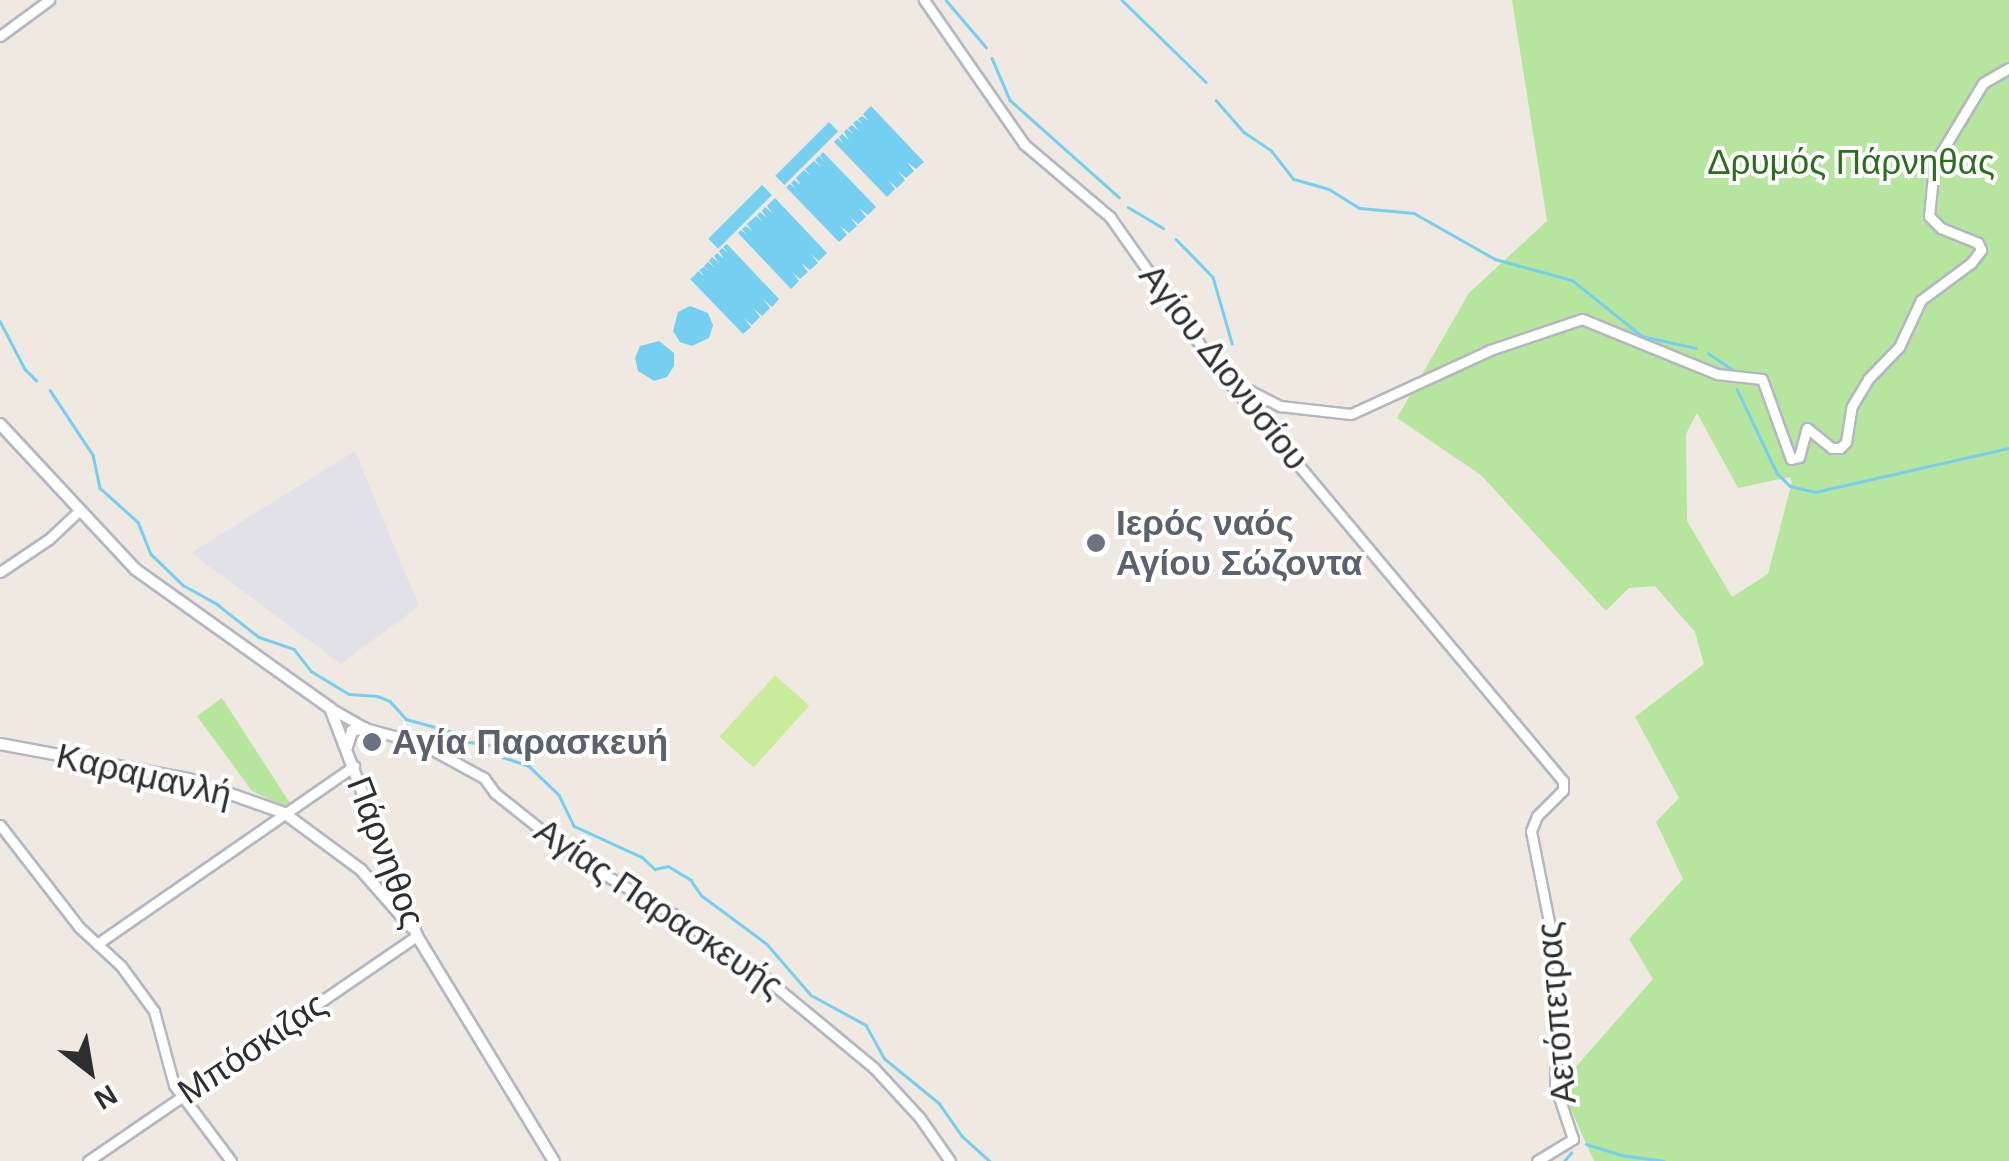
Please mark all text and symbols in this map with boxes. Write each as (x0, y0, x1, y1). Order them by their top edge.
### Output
park label: Δρυμός Πάρνηθας (1707, 141, 1995, 183)
street label: Αγίου Διονυσίου (1130, 255, 1318, 479)
place label: Ιερός ναός Αγίου Σώζοντα (1116, 502, 1362, 584)
marker: Ιερός ναός Αγίου Σώζοντα (1085, 532, 1107, 554)
place label: Αγία Παρασκευή (392, 721, 668, 763)
marker: Αγία Παρασκευή (361, 731, 383, 753)
street label: Καραμανλή (52, 734, 236, 816)
street label: Πάρνηθος (338, 771, 434, 933)
street label: Αγίας Παρασκευής (527, 809, 791, 1007)
street label: Αετόπετρας (1527, 920, 1585, 1106)
street label: Μπόσκιζας (170, 983, 334, 1113)
north arrow (40, 1021, 140, 1121)
text: N (89, 1079, 122, 1116)

